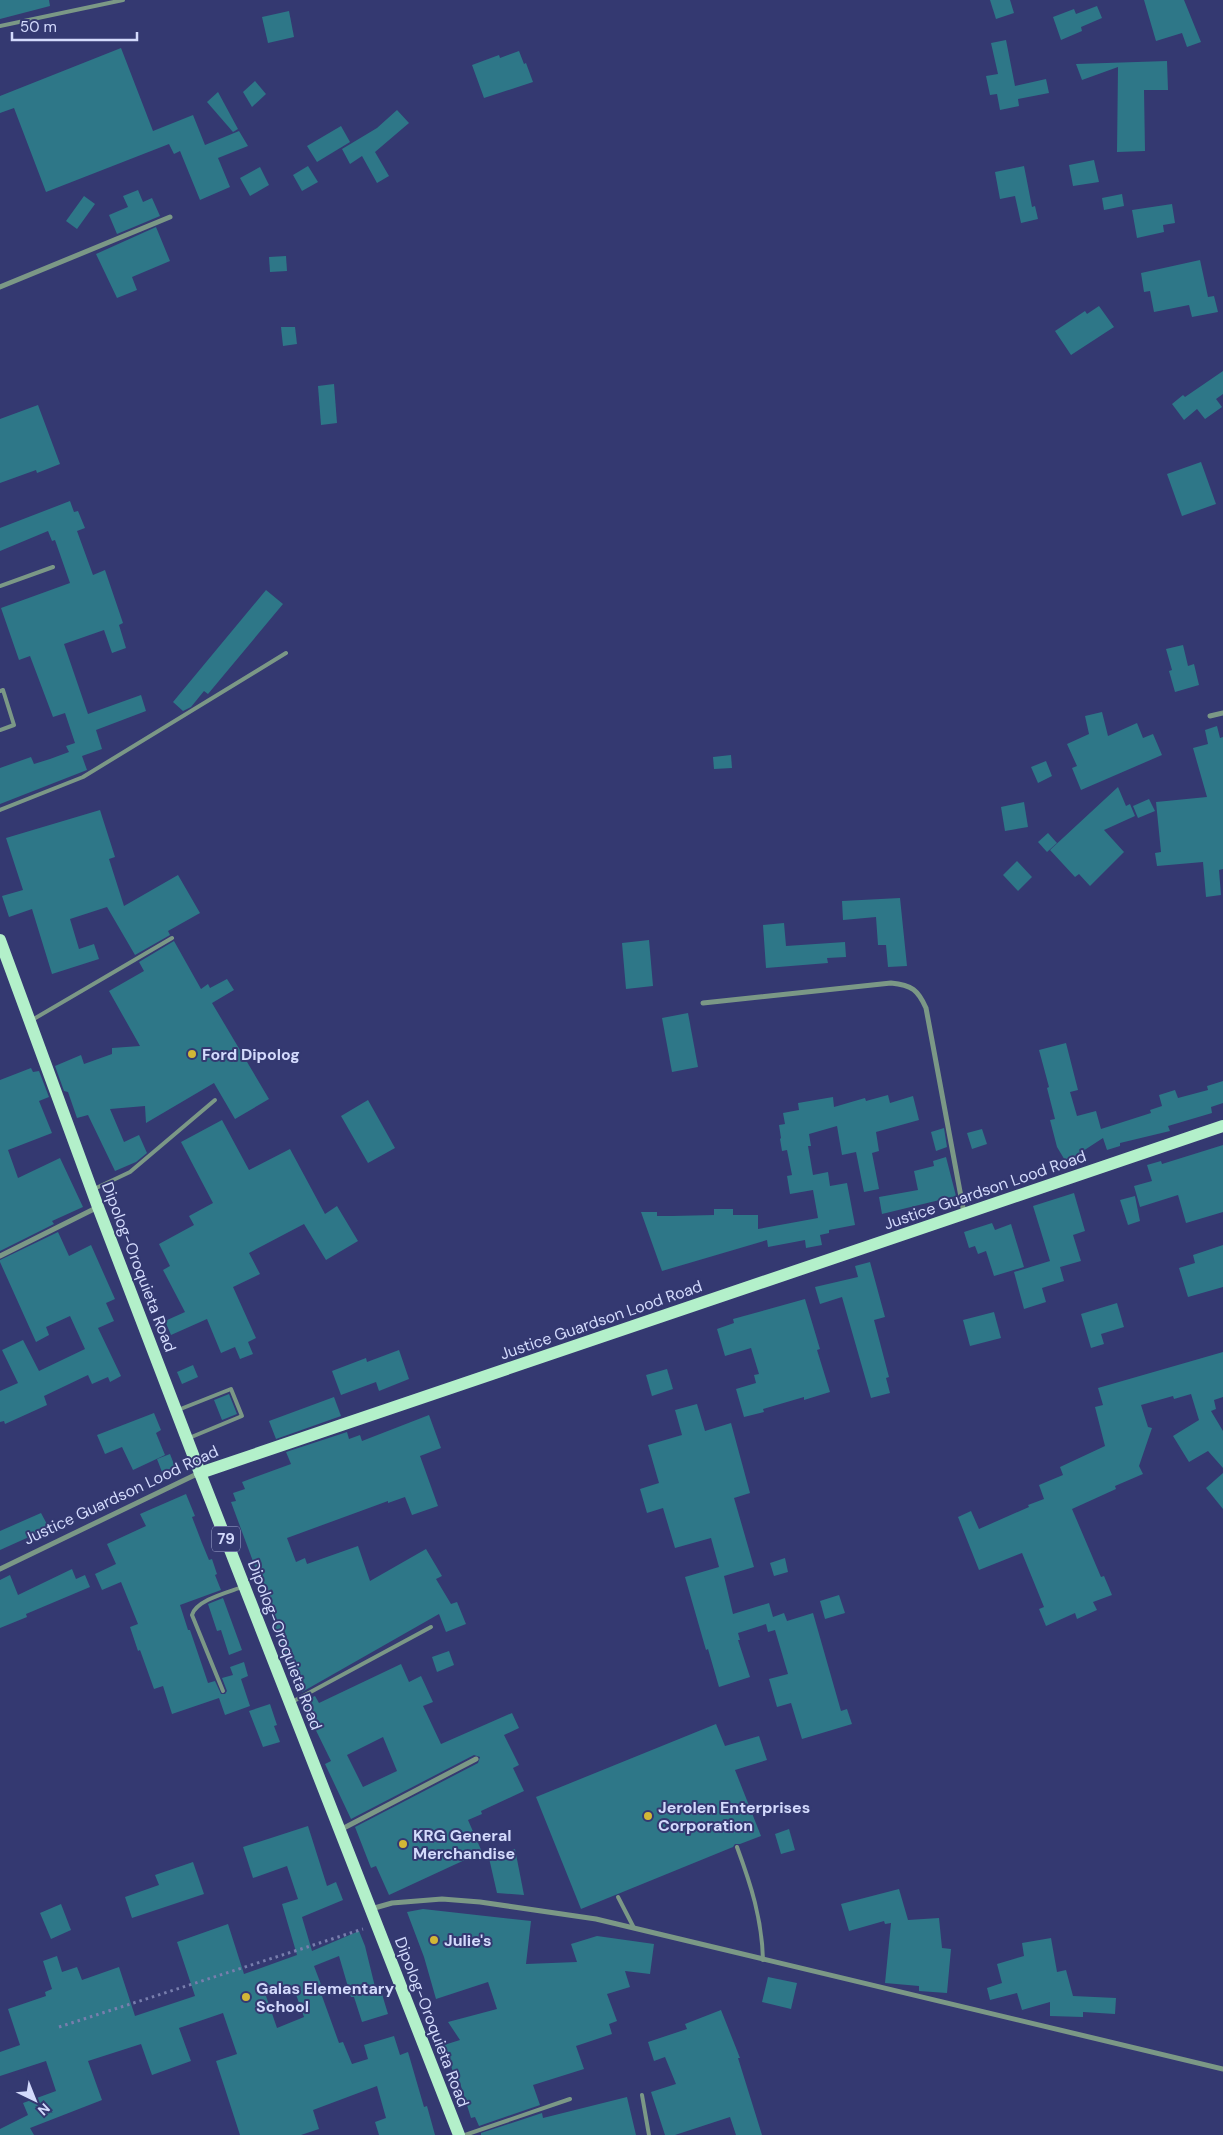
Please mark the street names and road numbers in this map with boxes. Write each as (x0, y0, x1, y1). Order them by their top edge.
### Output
street label: Justice Guardson Lood Road (881, 1145, 1089, 1235)
street label: Dipolog-Oroquieta Road (97, 1179, 181, 1355)
street label: Justice Guardson Lood Road (497, 1275, 705, 1365)
street label: Justice Guardson Lood Road (20, 1441, 222, 1549)
road number: 79 (212, 1526, 240, 1552)
street label: Dipolog-Oroquieta Road (243, 1557, 327, 1733)
street label: Dipolog-Oroquieta Road (390, 1934, 474, 2110)

